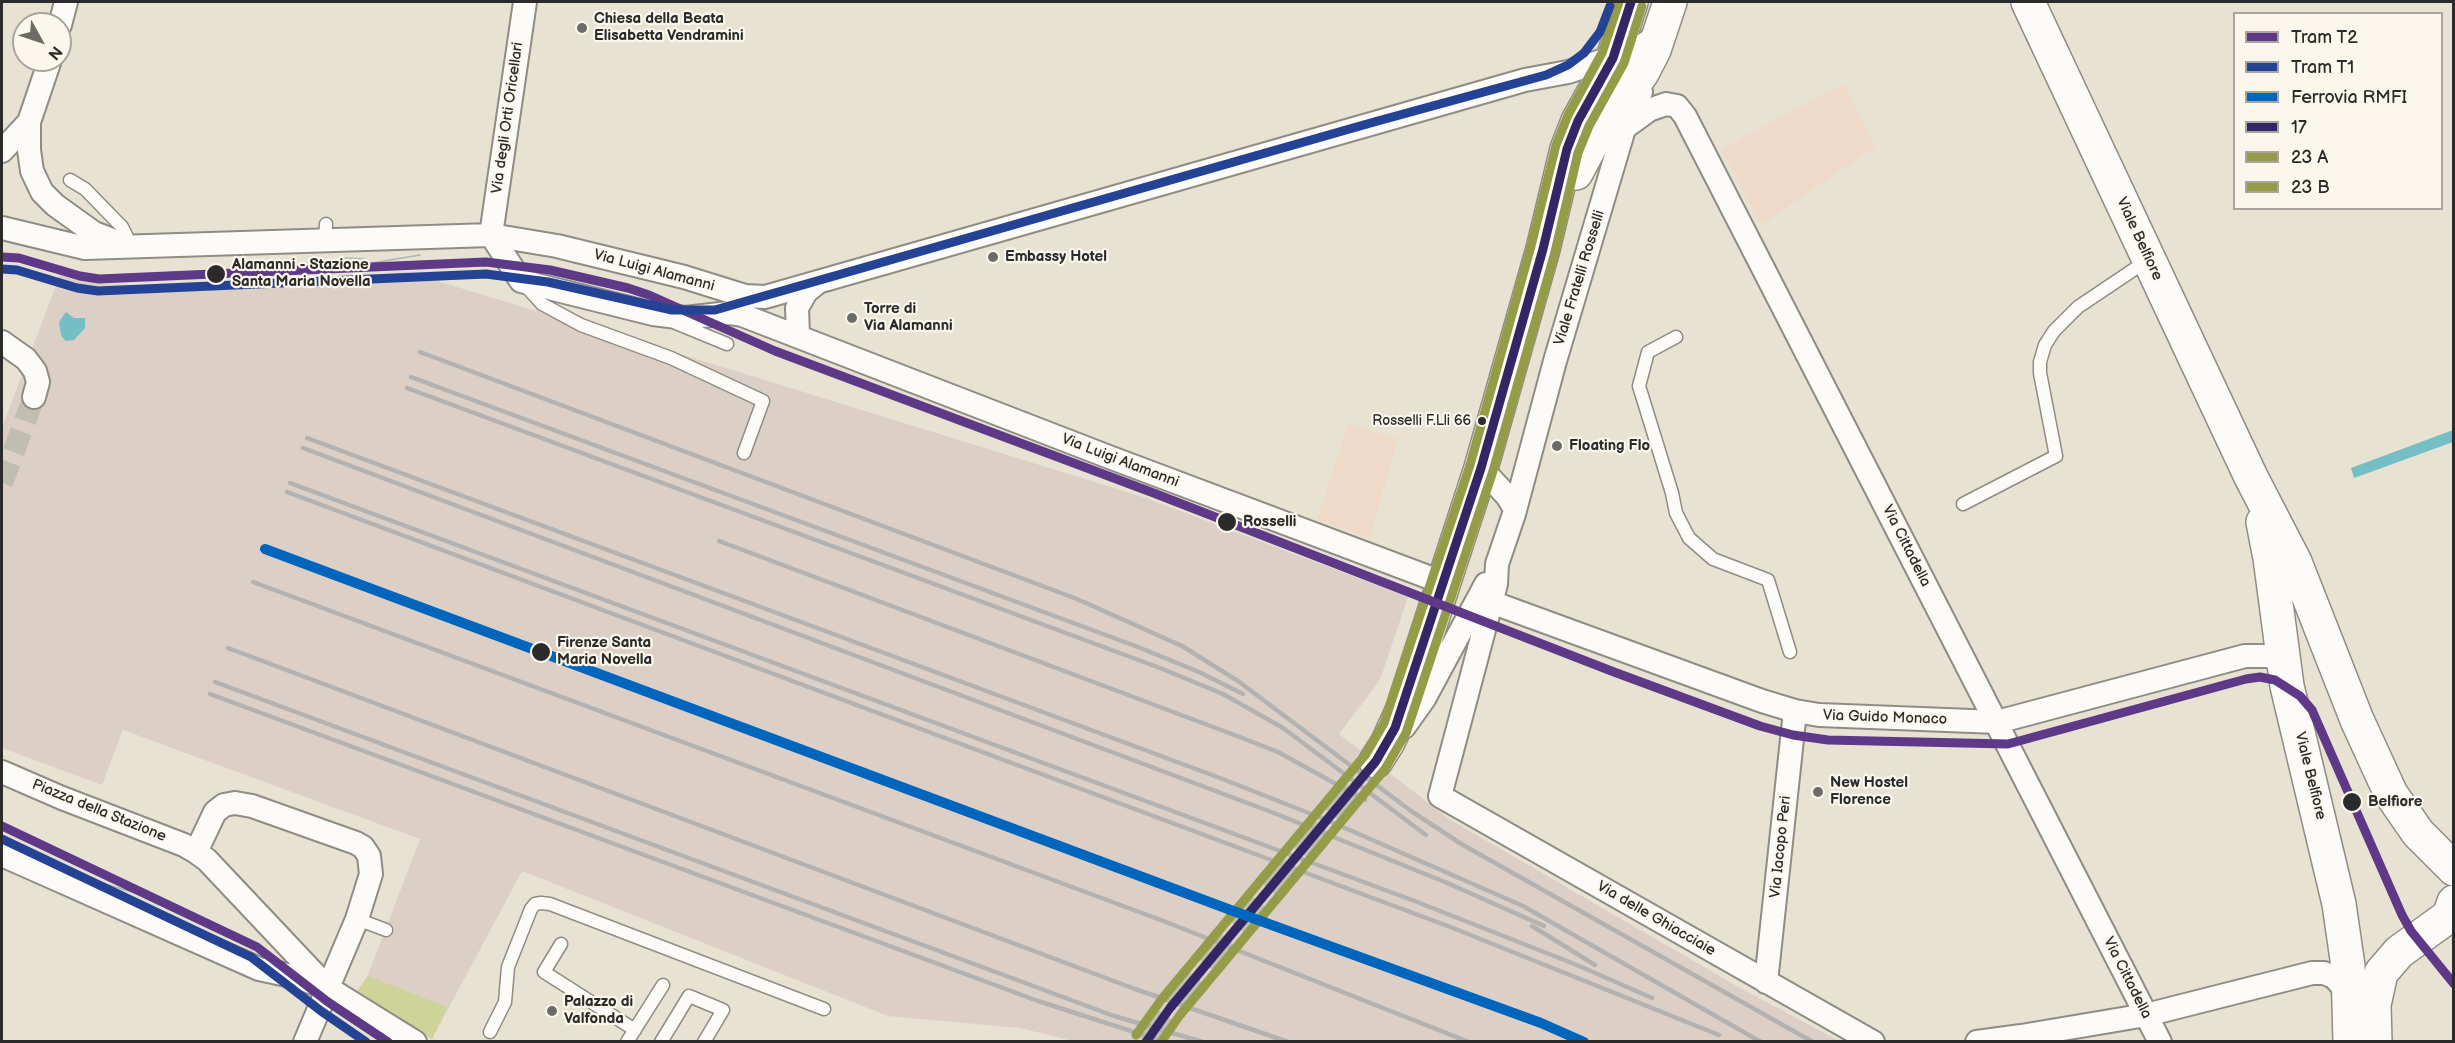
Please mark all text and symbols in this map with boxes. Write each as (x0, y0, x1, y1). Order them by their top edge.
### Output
place label: Chiesa della Beata Elisabetta Vendramini (594, 10, 744, 45)
north arrow (12, 12, 72, 72)
legend (2233, 12, 2443, 210)
marker: Chiesa della Beata Elisabetta Vendramini (575, 21, 589, 35)
text: Tram T2 (2291, 27, 2358, 48)
street label: Via degli Orti Oricellari (488, 41, 528, 195)
text: N (43, 42, 66, 63)
text: Tram T1 (2291, 57, 2354, 78)
text: Ferrovia RMFI (2291, 87, 2407, 108)
text: 17 (2291, 117, 2307, 138)
text: 23 A (2291, 147, 2328, 168)
text: 23 B (2291, 177, 2330, 198)
street label: Viale Belfiore (2112, 195, 2166, 283)
street label: Viale Fratelli Rosselli (1551, 208, 1609, 348)
street label: Via Luigi Alamanni (592, 246, 716, 296)
place label: Embassy Hotel (1005, 248, 1107, 266)
marker: Embassy Hotel (986, 250, 1000, 264)
place label: Alamanni - Stazione Santa Maria Novella (232, 256, 371, 291)
marker: Alamanni - Stazione Santa Maria Novella (205, 263, 227, 285)
place label: Torre di Via Alamanni (864, 300, 953, 335)
marker: Torre di Via Alamanni (845, 311, 859, 325)
place label: Rosselli F.Lli 66 (1372, 413, 1471, 429)
marker: Rosselli F.Lli 66 (1476, 415, 1488, 427)
street label: Via Luigi Alamanni (1059, 430, 1181, 492)
place label: Floating Flo (1569, 437, 1650, 455)
marker: Floating Flo (1550, 439, 1564, 453)
street label: Via Cittadella (1878, 502, 1934, 590)
marker: Rosselli (1216, 511, 1238, 533)
place label: Rosselli (1243, 513, 1296, 531)
place label: Firenze Santa Maria Novella (557, 634, 652, 669)
marker: Firenze Santa Maria Novella (530, 641, 552, 663)
street label: Via Guido Monaco (1822, 707, 1948, 729)
street label: Viale Belfiore (2290, 730, 2330, 822)
place label: New Hostel Florence (1830, 774, 1908, 809)
street label: Piazza della Stazione (29, 776, 169, 846)
marker: New Hostel Florence (1811, 785, 1825, 799)
marker: Belfiore (2341, 791, 2363, 813)
place label: Belfiore (2368, 793, 2422, 811)
street label: Via Iacopo Peri (1767, 795, 1795, 899)
street label: Via delle Ghiacciaie (1593, 878, 1719, 960)
street label: Via Cittadella (2099, 934, 2155, 1022)
place label: Palazzo di Valfonda (564, 993, 633, 1028)
marker: Palazzo di Valfonda (545, 1004, 559, 1018)

